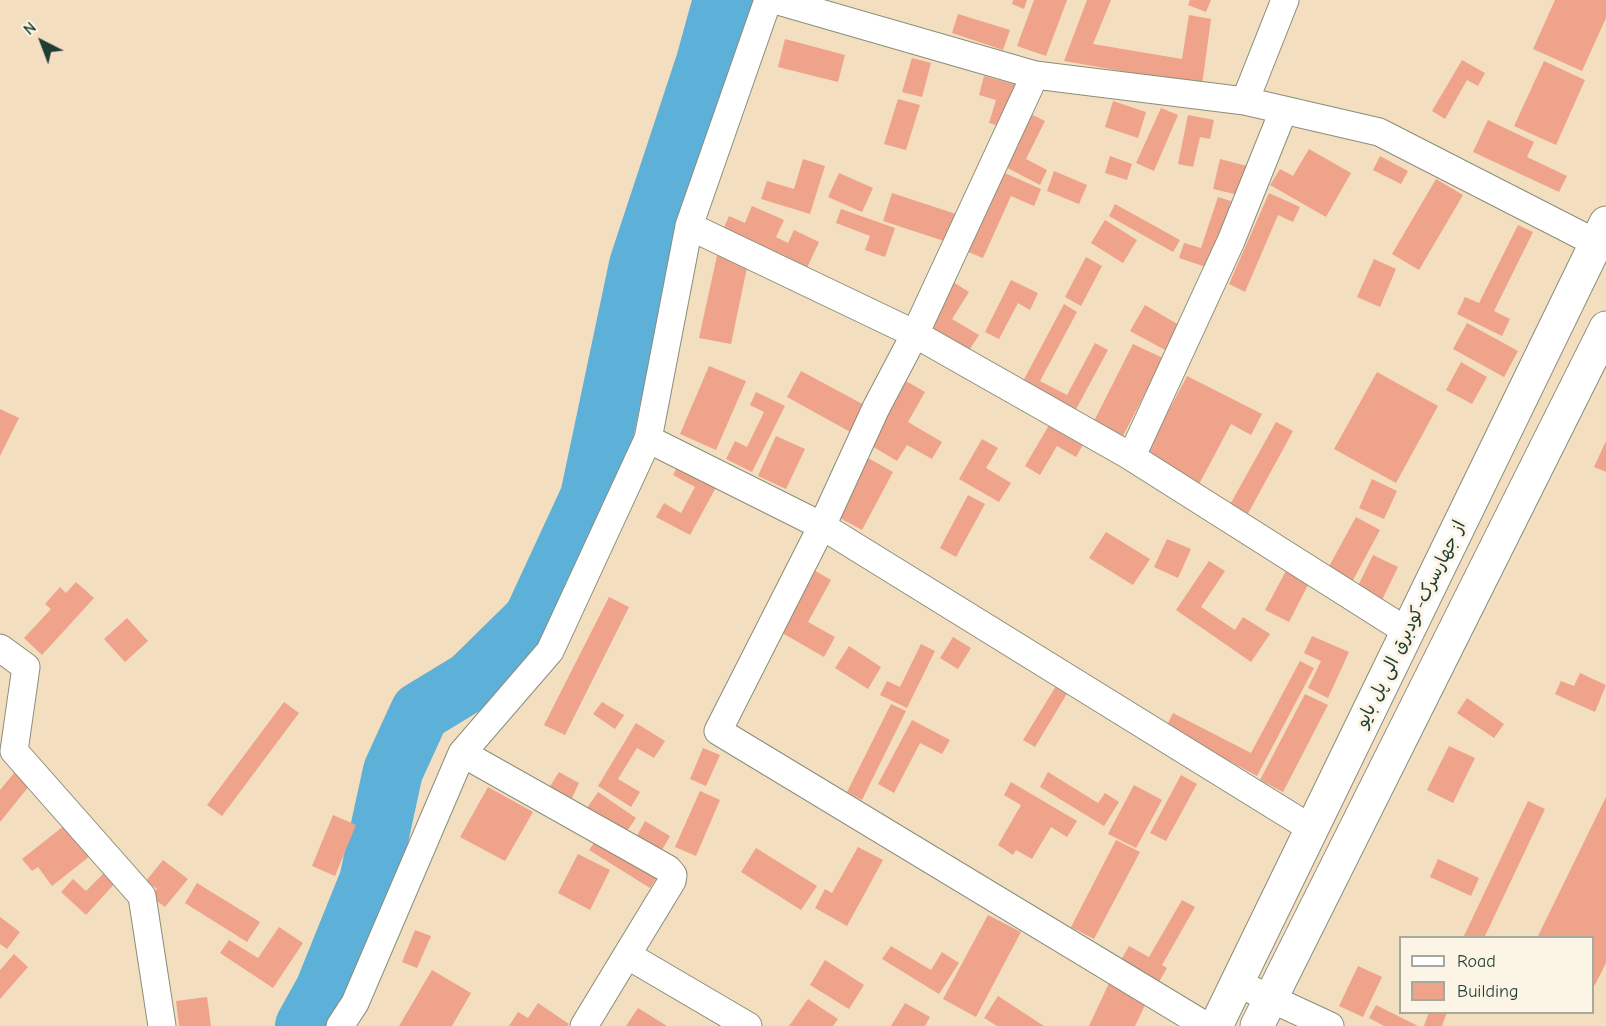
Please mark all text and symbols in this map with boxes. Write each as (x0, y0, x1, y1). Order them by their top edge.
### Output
north arrow (12, 12, 72, 72)
text: N (20, 18, 40, 39)
street label: از جهارسرک-کودبرق الی پل بایو (1351, 517, 1471, 731)
legend (1399, 936, 1594, 1014)
text: Road (1457, 951, 1496, 972)
text: Building (1457, 981, 1519, 1002)

